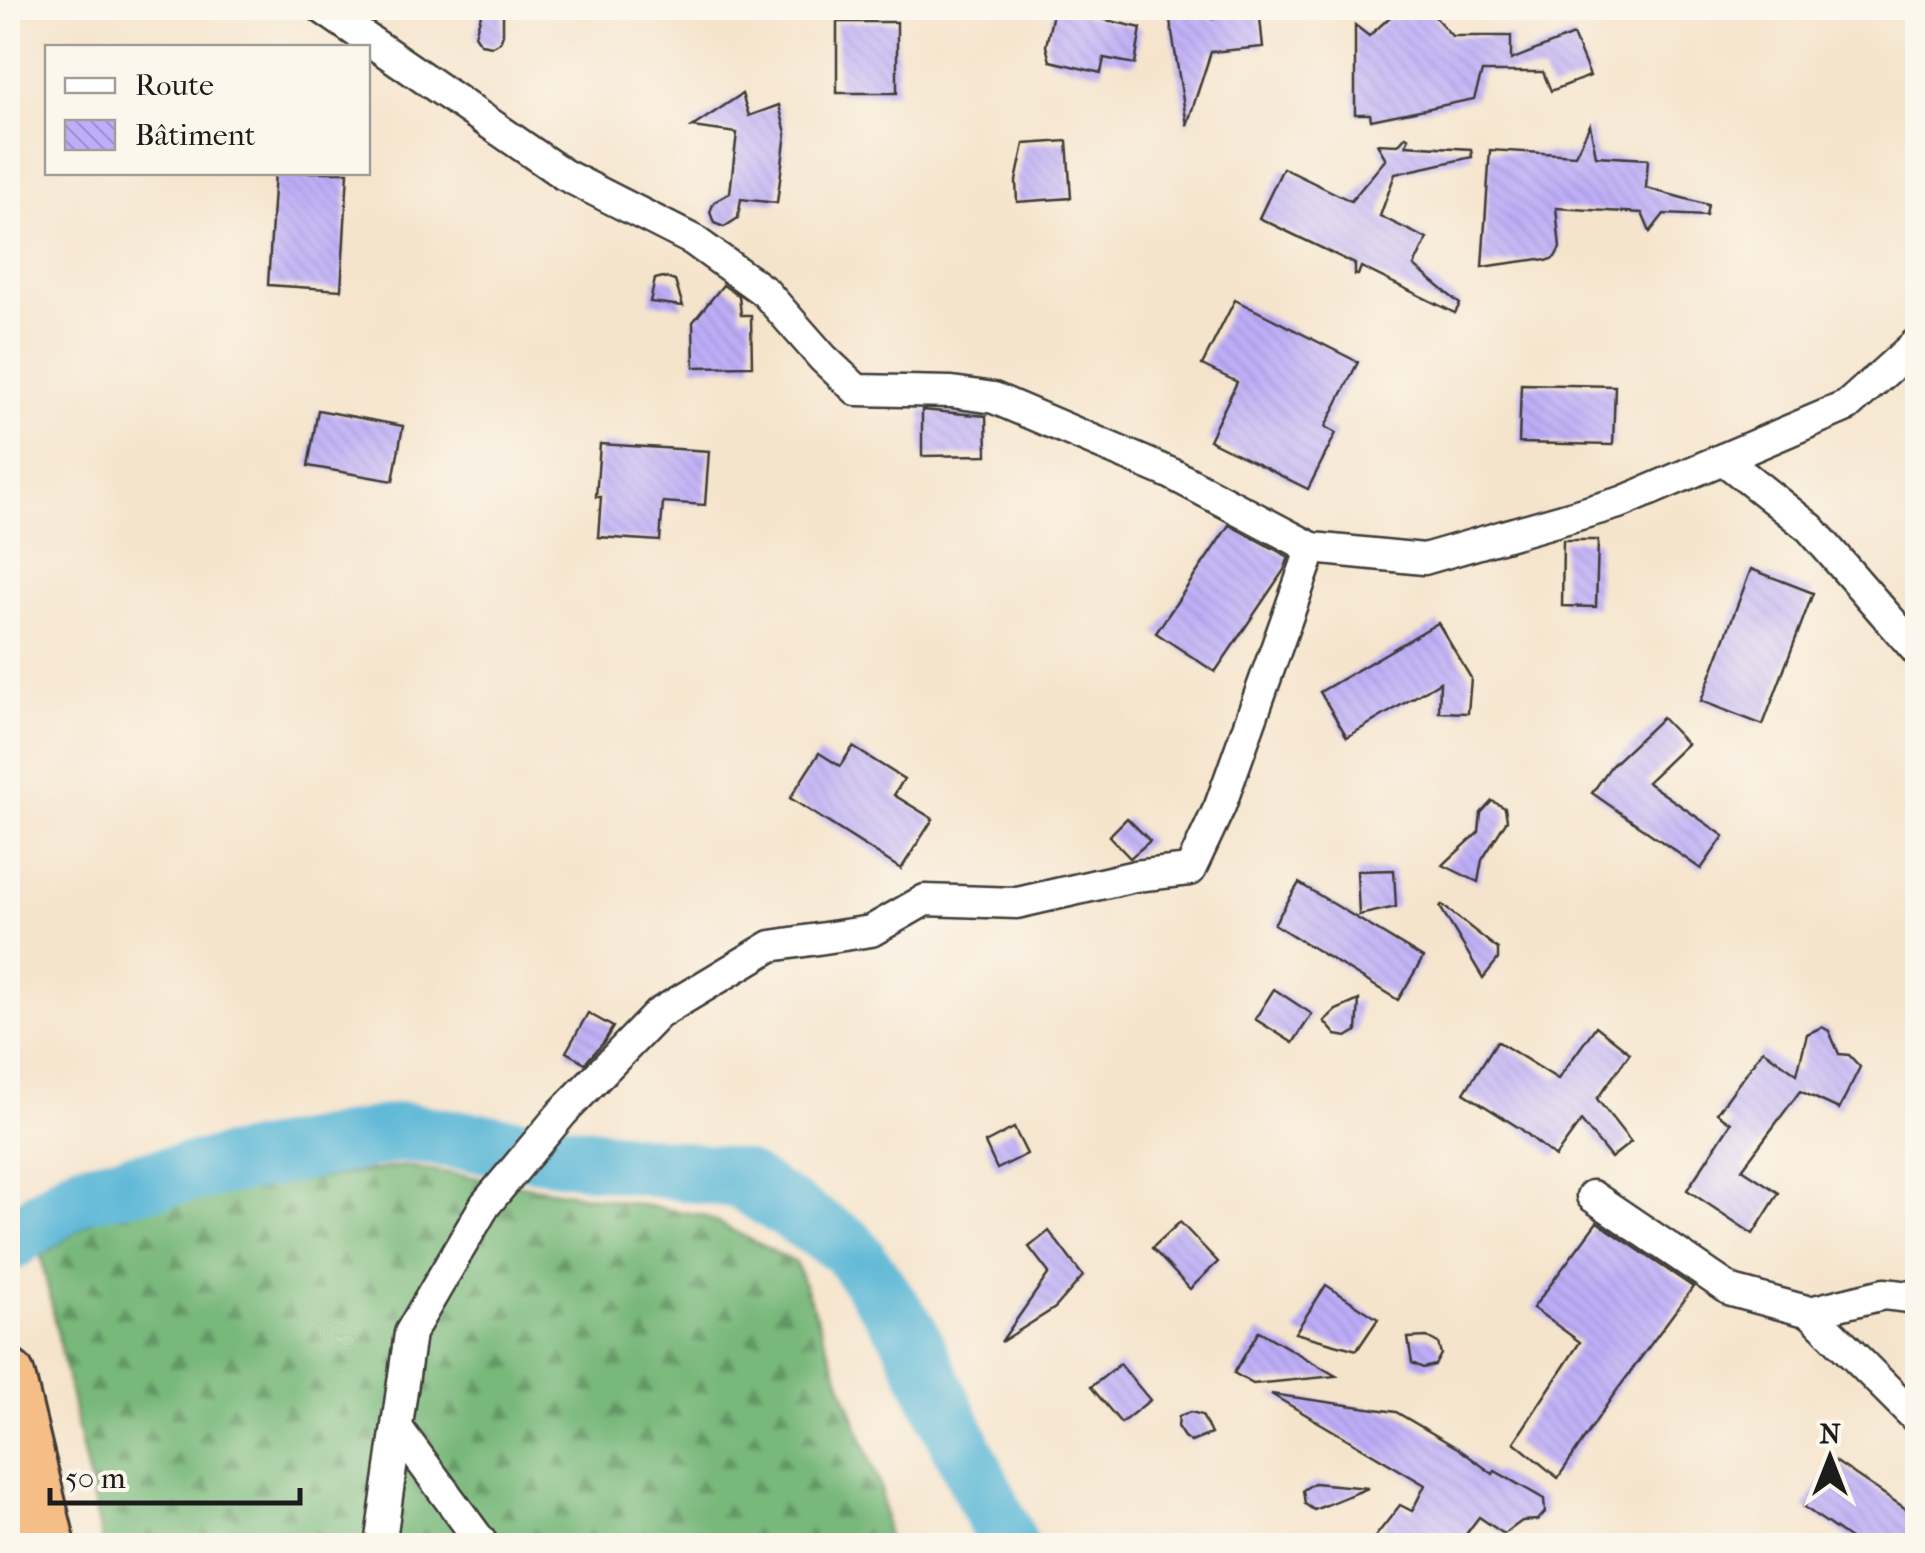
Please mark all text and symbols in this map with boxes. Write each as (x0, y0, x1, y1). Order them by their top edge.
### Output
legend (45, 45, 370, 175)
text: Route (135, 68, 214, 103)
text: Bâtiment (135, 118, 256, 153)
north arrow (1780, 1408, 1880, 1508)
text: N (1819, 1417, 1841, 1450)
scale bar (50, 1443, 300, 1505)
text: 50 m (65, 1461, 126, 1496)

